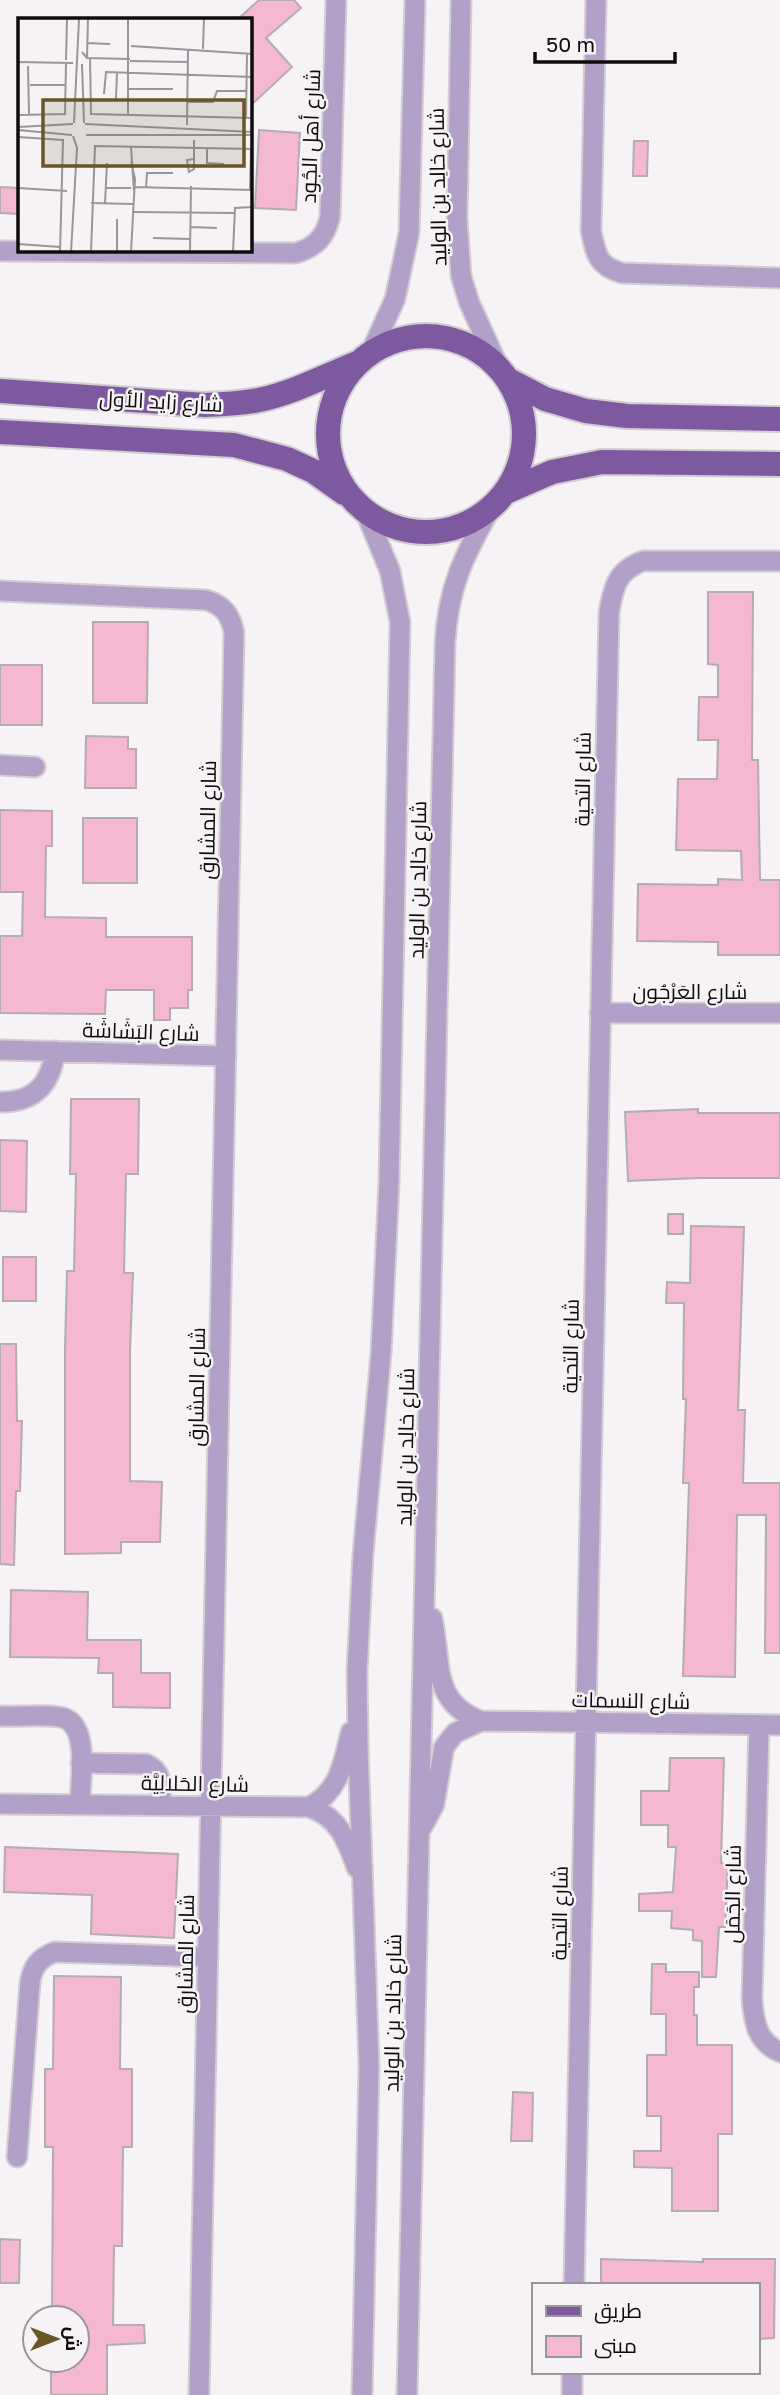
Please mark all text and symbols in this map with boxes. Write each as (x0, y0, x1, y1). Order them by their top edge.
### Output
inset map (18, 18, 252, 252)
scale bar (535, 21, 675, 65)
text: 50 m (546, 31, 595, 57)
street label: شارع أهل الجُود (295, 68, 327, 204)
street label: شارع خالِد بن الوليد (423, 108, 453, 266)
street label: شارع زايد الأول (98, 385, 223, 419)
street label: شارع التحية (568, 732, 598, 827)
street label: شارع المشارق (193, 760, 223, 880)
street label: شارع خالِد بن الوليد (403, 801, 433, 959)
street label: شارع العَرْجُون (633, 978, 747, 1006)
street label: شارع البَشَاشَة (82, 1016, 200, 1048)
street label: شارع التحية (556, 1299, 586, 1394)
street label: شارع المشارق (182, 1327, 212, 1447)
street label: شارع خالِد بن الوليد (391, 1368, 421, 1526)
street label: شارع النسمات (571, 1686, 690, 1716)
street label: شارع الحَلالِيَّة (141, 1769, 249, 1799)
street label: شارع الجَمَل (718, 1844, 748, 1944)
street label: شارع التحية (545, 1866, 575, 1961)
street label: شارع المشارق (171, 1894, 201, 2014)
street label: شارع خالِد بن الوليد (378, 1934, 408, 2092)
legend (532, 2283, 759, 2374)
text: طريق (594, 2297, 642, 2324)
north arrow (21, 2304, 91, 2374)
text: ش (61, 2327, 85, 2351)
text: مبنى (594, 2332, 637, 2359)

